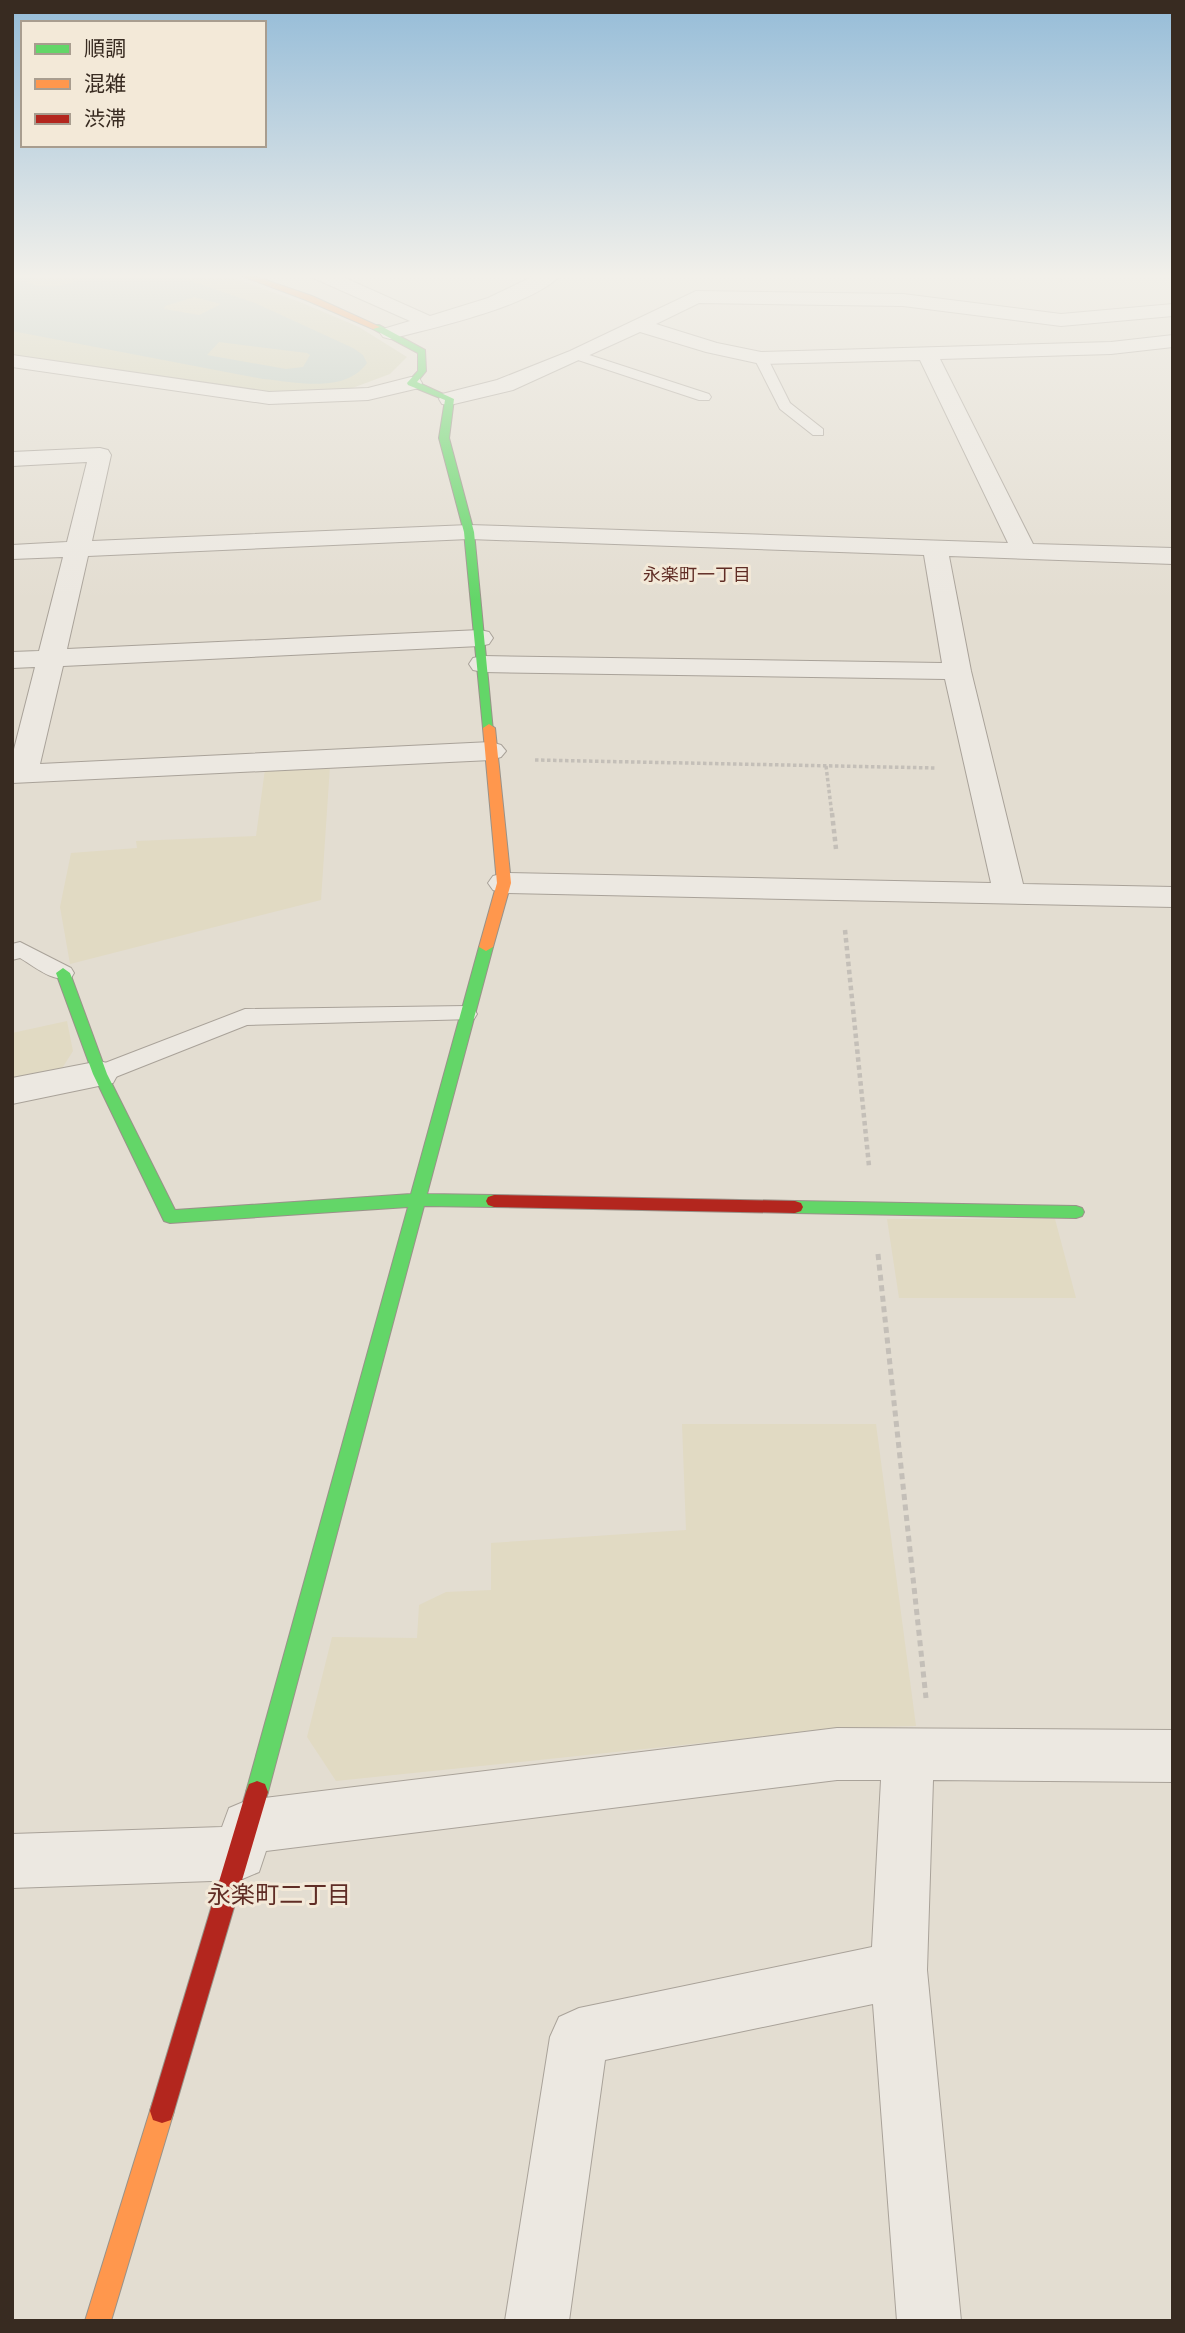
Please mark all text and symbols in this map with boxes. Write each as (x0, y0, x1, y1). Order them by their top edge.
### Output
legend (21, 21, 266, 147)
text: 順調 (84, 33, 126, 61)
text: 混雑 (84, 68, 126, 96)
text: 渋滞 (84, 103, 126, 131)
district label: 永楽町一丁目 (643, 562, 751, 586)
district label: 永楽町二丁目 (207, 1877, 351, 1909)

